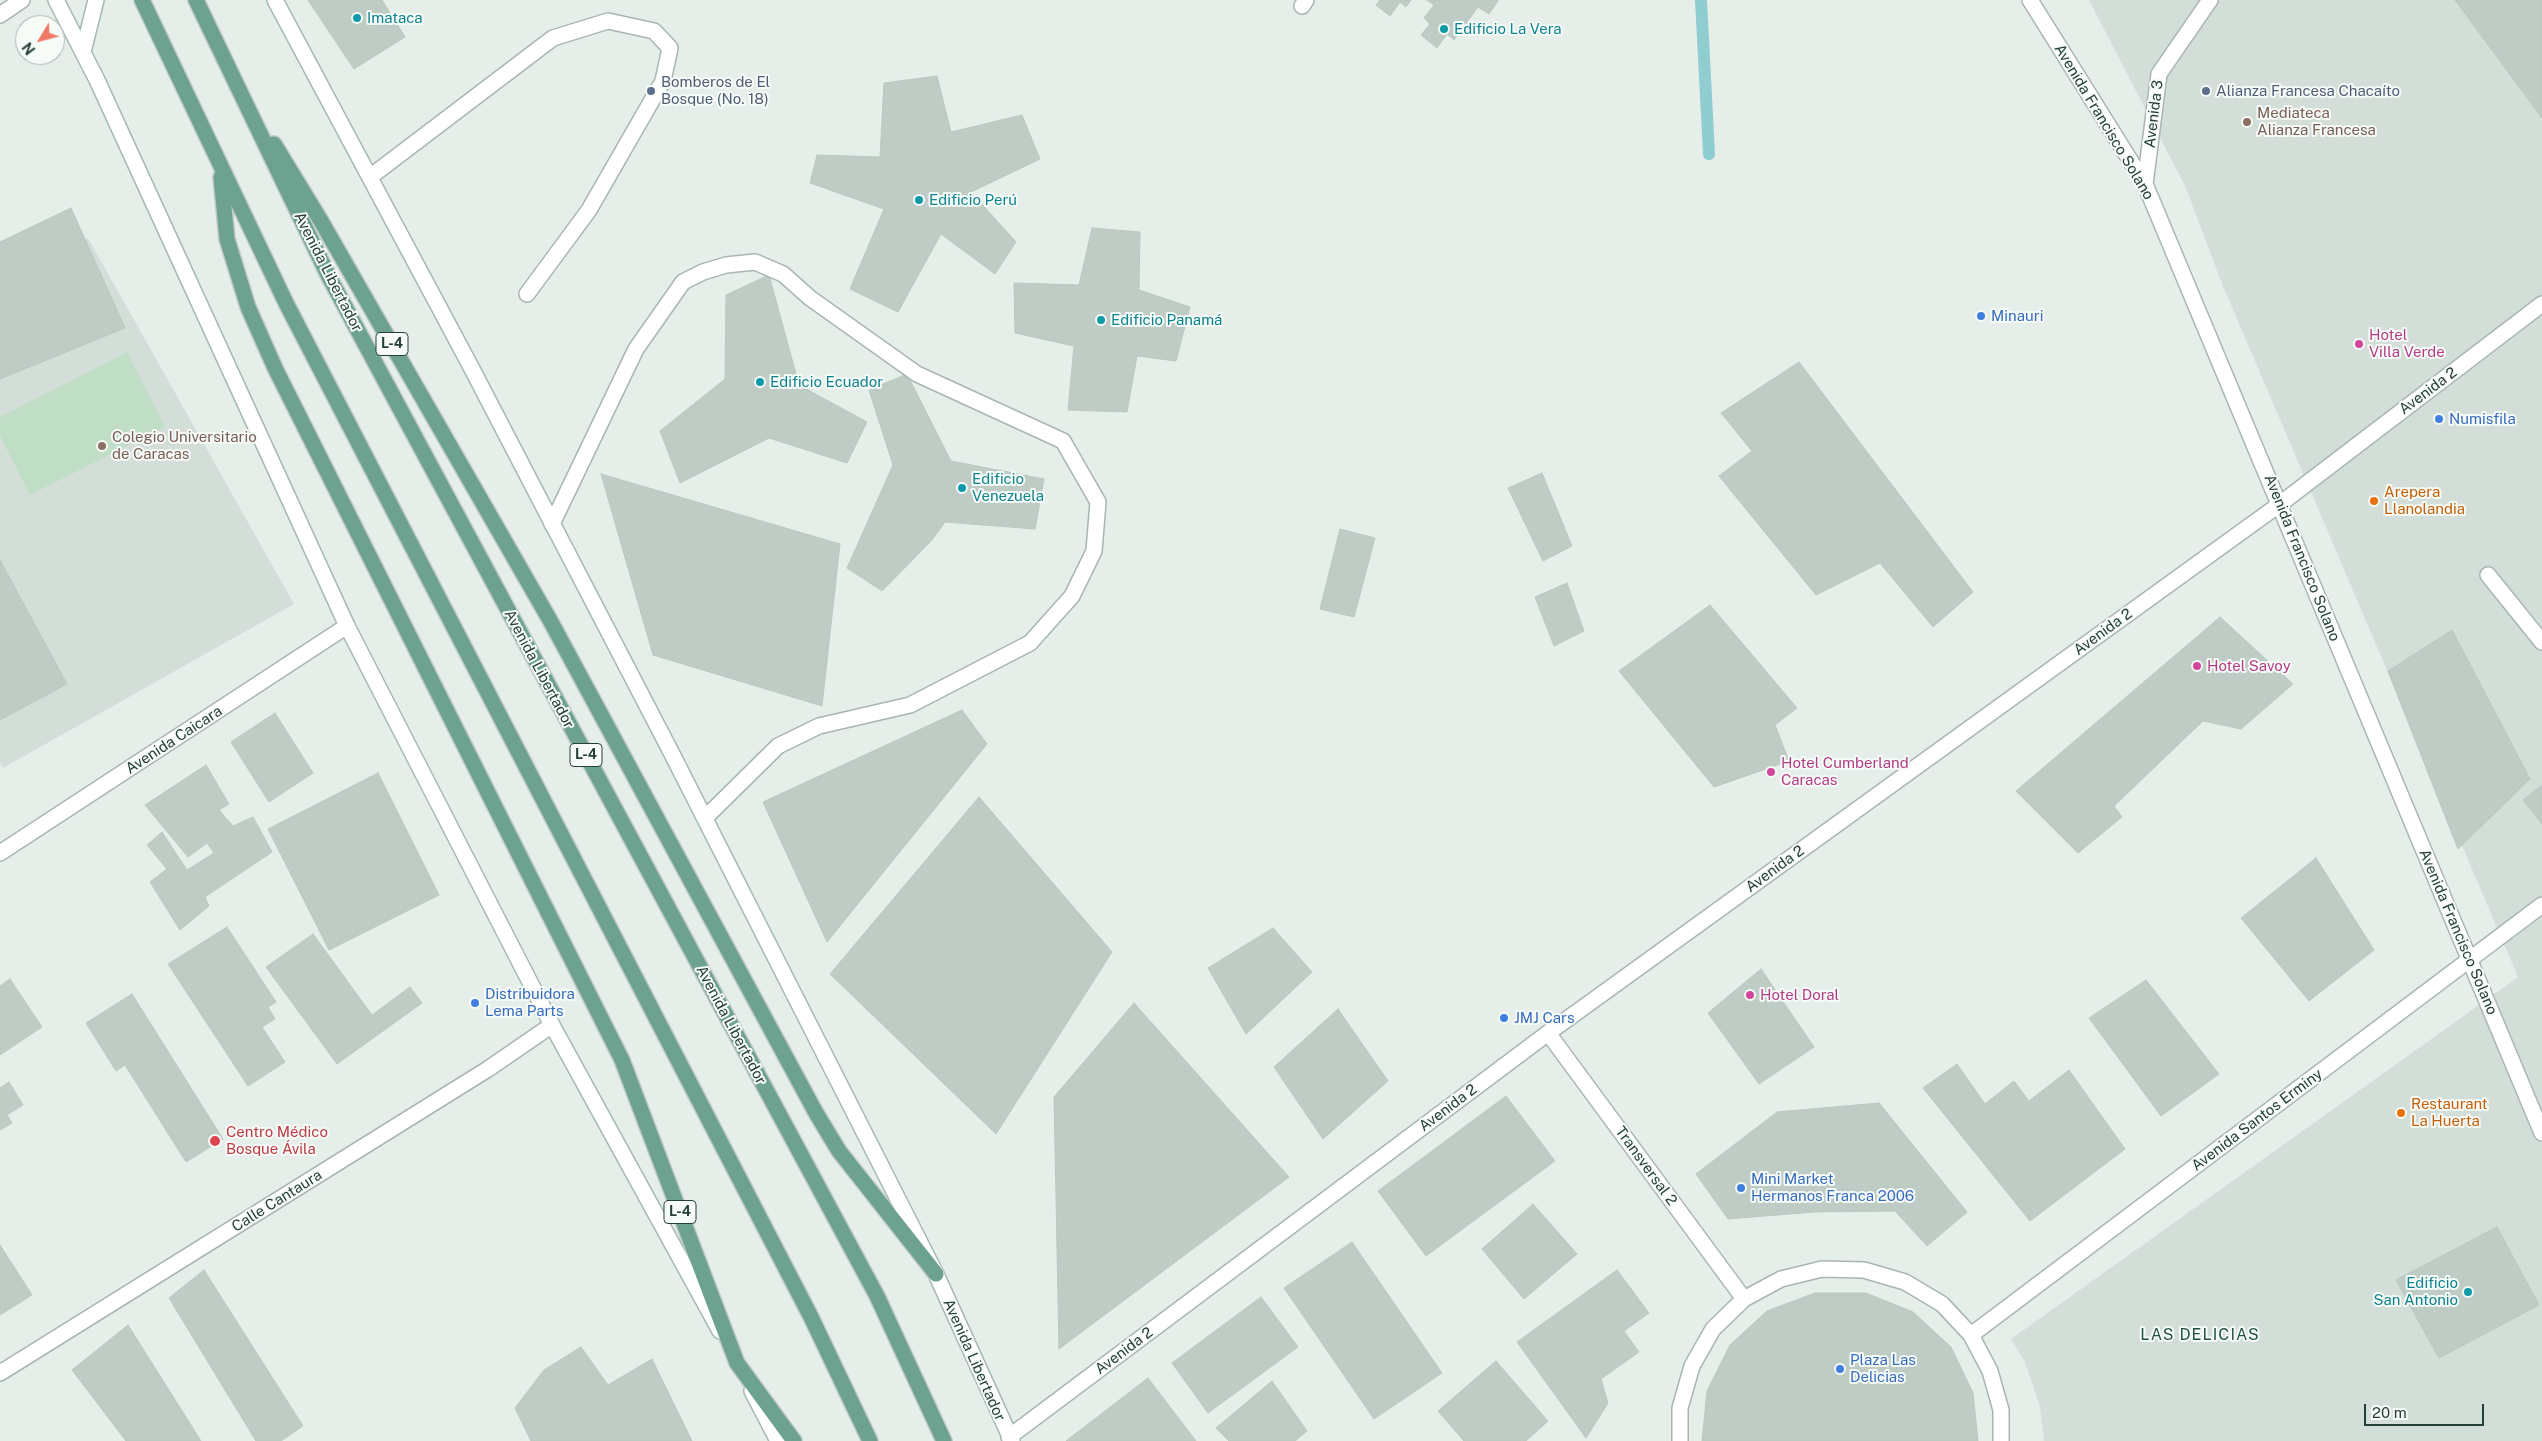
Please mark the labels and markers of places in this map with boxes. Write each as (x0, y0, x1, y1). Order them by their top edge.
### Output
place label: Imataca (367, 9, 423, 27)
marker: Imataca (351, 12, 363, 24)
place label: Edificio La Vera (1454, 20, 1562, 38)
marker: Edificio La Vera (1438, 23, 1450, 35)
place label: Bomberos de El Bosque (No. 18) (661, 73, 770, 108)
place label: Alianza Francesa Chacaíto (2216, 82, 2400, 100)
marker: Bomberos de El Bosque (No. 18) (645, 85, 657, 97)
marker: Alianza Francesa Chacaíto (2200, 85, 2212, 97)
place label: Mediateca Alianza Francesa (2257, 104, 2376, 139)
marker: Mediateca Alianza Francesa (2241, 116, 2253, 128)
place label: Edificio Perú (929, 191, 1017, 209)
marker: Edificio Perú (913, 194, 925, 206)
place label: Minauri (1991, 307, 2043, 325)
marker: Minauri (1975, 310, 1987, 322)
place label: Edificio Panamá (1111, 311, 1222, 329)
marker: Edificio Panamá (1095, 314, 1107, 326)
place label: Hotel Villa Verde (2369, 326, 2445, 361)
marker: Hotel Villa Verde (2353, 338, 2365, 350)
place label: Edificio Ecuador (770, 373, 883, 391)
marker: Edificio Ecuador (754, 376, 766, 388)
place label: Numisfila (2449, 410, 2516, 428)
marker: Numisfila (2433, 413, 2445, 425)
place label: Colegio Universitario de Caracas (112, 428, 257, 463)
marker: Colegio Universitario de Caracas (96, 440, 108, 452)
place label: Edificio Venezuela (972, 470, 1044, 505)
marker: Edificio Venezuela (956, 482, 968, 494)
place label: Arepera Llanolandia (2384, 483, 2465, 518)
marker: Arepera Llanolandia (2368, 495, 2380, 507)
place label: Hotel Savoy (2207, 657, 2291, 675)
marker: Hotel Savoy (2191, 660, 2203, 672)
place label: Hotel Cumberland Caracas (1781, 754, 1909, 789)
marker: Hotel Cumberland Caracas (1765, 766, 1777, 778)
place label: Distribuidora Lema Parts (485, 985, 575, 1020)
place label: Hotel Doral (1760, 986, 1839, 1004)
marker: Hotel Doral (1744, 989, 1756, 1001)
marker: Distribuidora Lema Parts (469, 997, 481, 1009)
place label: JMJ Cars (1514, 1009, 1575, 1027)
marker: JMJ Cars (1498, 1012, 1510, 1024)
place label: Restaurant La Huerta (2411, 1095, 2488, 1130)
marker: Restaurant La Huerta (2395, 1107, 2407, 1119)
place label: Centro Médico Bosque Ávila (226, 1123, 328, 1158)
marker: Centro Médico Bosque Ávila (208, 1134, 222, 1148)
place label: Mini Market Hermanos Franca 2006 (1751, 1170, 1914, 1205)
marker: Mini Market Hermanos Franca 2006 (1735, 1182, 1747, 1194)
place label: Edificio San Antonio (2373, 1274, 2458, 1309)
marker: Edificio San Antonio (2462, 1286, 2474, 1298)
place label: Plaza Las Delicias (1850, 1351, 1916, 1386)
marker: Plaza Las Delicias (1834, 1363, 1846, 1375)

